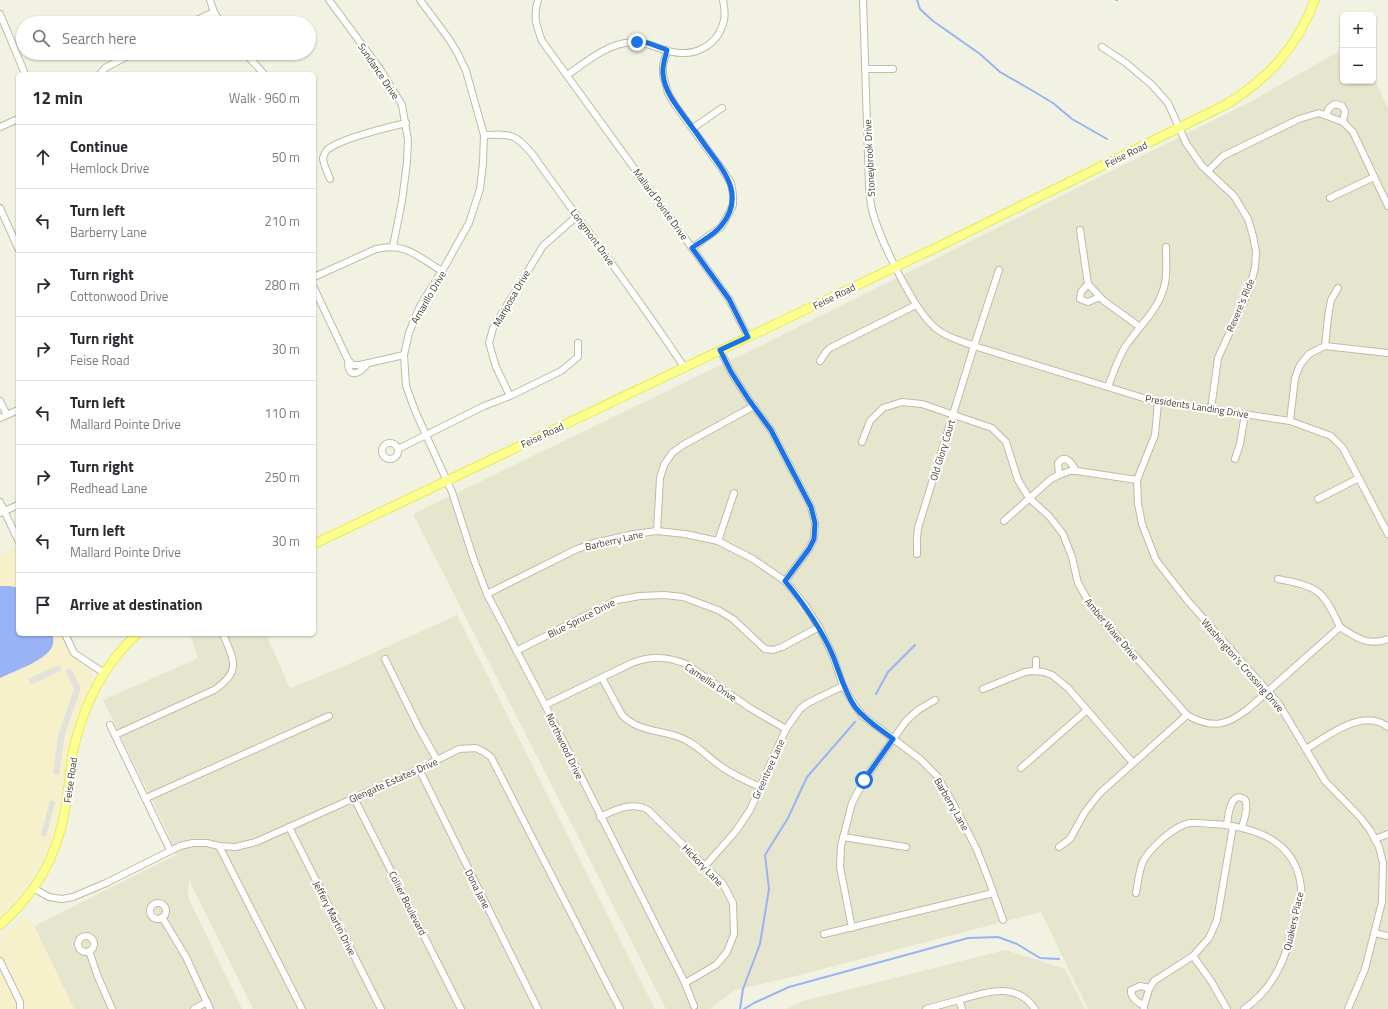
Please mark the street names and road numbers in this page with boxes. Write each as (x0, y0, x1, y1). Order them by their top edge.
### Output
street label: Sundance Drive (354, 40, 403, 103)
street label: Stoneybrook Drive (860, 119, 879, 197)
street label: Feise Road (1102, 138, 1150, 171)
street label: Mallard Pointe Drive (629, 165, 692, 243)
street label: Longmont Drive (567, 206, 618, 269)
street label: Mariposa Drive (489, 267, 534, 329)
street label: Amarillo Drive (407, 268, 450, 327)
street label: Revere's Ride (1222, 276, 1258, 334)
street label: Feise Road (810, 280, 858, 313)
street label: Presidents Landing Drive (1144, 391, 1250, 422)
street label: Old Glory Court (926, 417, 959, 483)
street label: Feise Road (518, 419, 566, 452)
street label: Barberry Lane (584, 527, 645, 554)
street label: Blue Spruce Drive (545, 595, 618, 642)
street label: Amber Wave Drive (1081, 595, 1142, 664)
street label: Washington's Crossing Drive (1198, 615, 1287, 715)
street label: Camellia Drive (682, 659, 740, 705)
street label: Northwood Drive (542, 711, 587, 782)
street label: Greentree Lane (749, 737, 788, 802)
street label: Glengate Estates Drive (346, 754, 440, 807)
street label: Feise Road (60, 756, 81, 804)
street label: Barberry Lane (930, 775, 973, 834)
street label: Hickory Lane (679, 841, 727, 890)
street label: Dona Jane (461, 867, 494, 912)
street label: Collier Boulevard (385, 868, 430, 938)
street label: Jeffery Martin Drive (309, 878, 360, 958)
street label: Quakers Place (1279, 890, 1307, 952)

